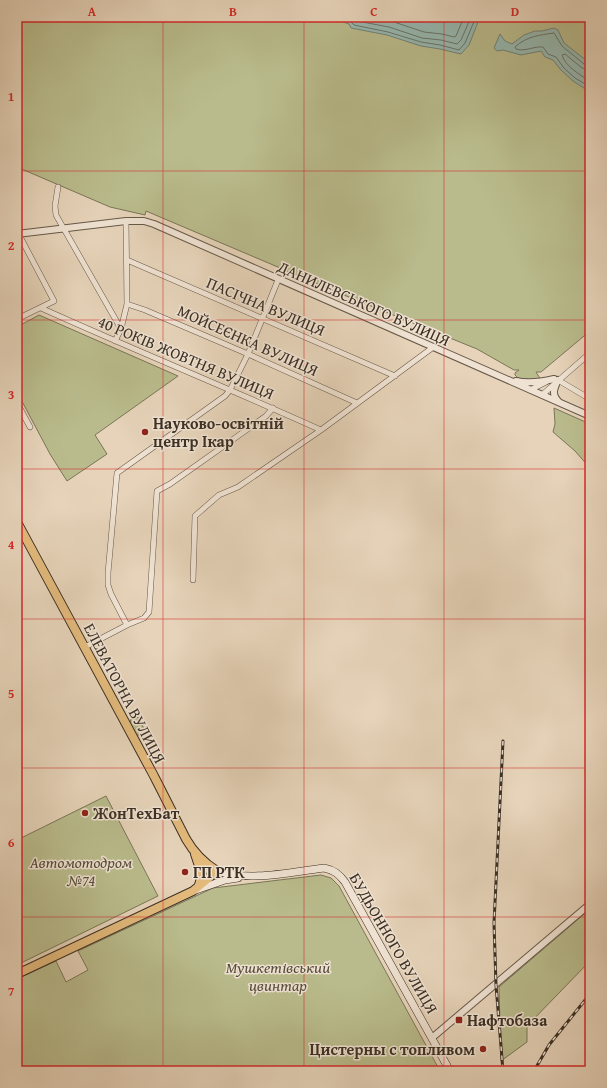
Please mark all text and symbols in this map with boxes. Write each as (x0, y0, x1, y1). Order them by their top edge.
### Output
text: A (88, 2, 97, 21)
text: B (229, 2, 237, 21)
text: C (370, 2, 378, 21)
text: D (511, 2, 519, 21)
text: 1 (8, 87, 14, 106)
text: 2 (8, 236, 15, 255)
street label: ДАНИЛЕВСЬКОГО ВУЛИЦЯ (273, 254, 455, 352)
street label: ПАСІЧНА ВУЛИЦЯ (203, 270, 330, 342)
street label: МОЙСЕЄНКА ВУЛИЦЯ (174, 298, 323, 382)
street label: 40 РОКІВ ЖОВТНЯ ВУЛИЦЯ (94, 309, 278, 405)
text: 3 (8, 385, 14, 404)
place label: Науково-освітній центр Ікар (153, 411, 284, 453)
marker: Науково-освітній центр Ікар (140, 427, 150, 437)
text: 4 (8, 535, 15, 554)
street label: ЕЛЕВАТОРНА ВУЛИЦЯ (78, 619, 172, 768)
text: 5 (8, 684, 15, 703)
place label: ЖонТехБат (92, 801, 180, 825)
marker: ЖонТехБат (80, 808, 90, 818)
text: 6 (8, 833, 15, 852)
park label: Автомотодром №74 (29, 850, 133, 892)
place label: ГП РТК (193, 860, 245, 884)
marker: ГП РТК (180, 867, 190, 877)
street label: БУДЬОННОГО ВУЛИЦЯ (344, 868, 444, 1018)
park label: Мушкетівський цвинтар (226, 955, 330, 997)
text: 7 (8, 982, 15, 1001)
place label: Нафтобаза (467, 1008, 548, 1032)
marker: Нафтобаза (454, 1015, 464, 1025)
place label: Цистерны с топливом (309, 1037, 475, 1061)
marker: Цистерны с топливом (478, 1044, 488, 1054)

